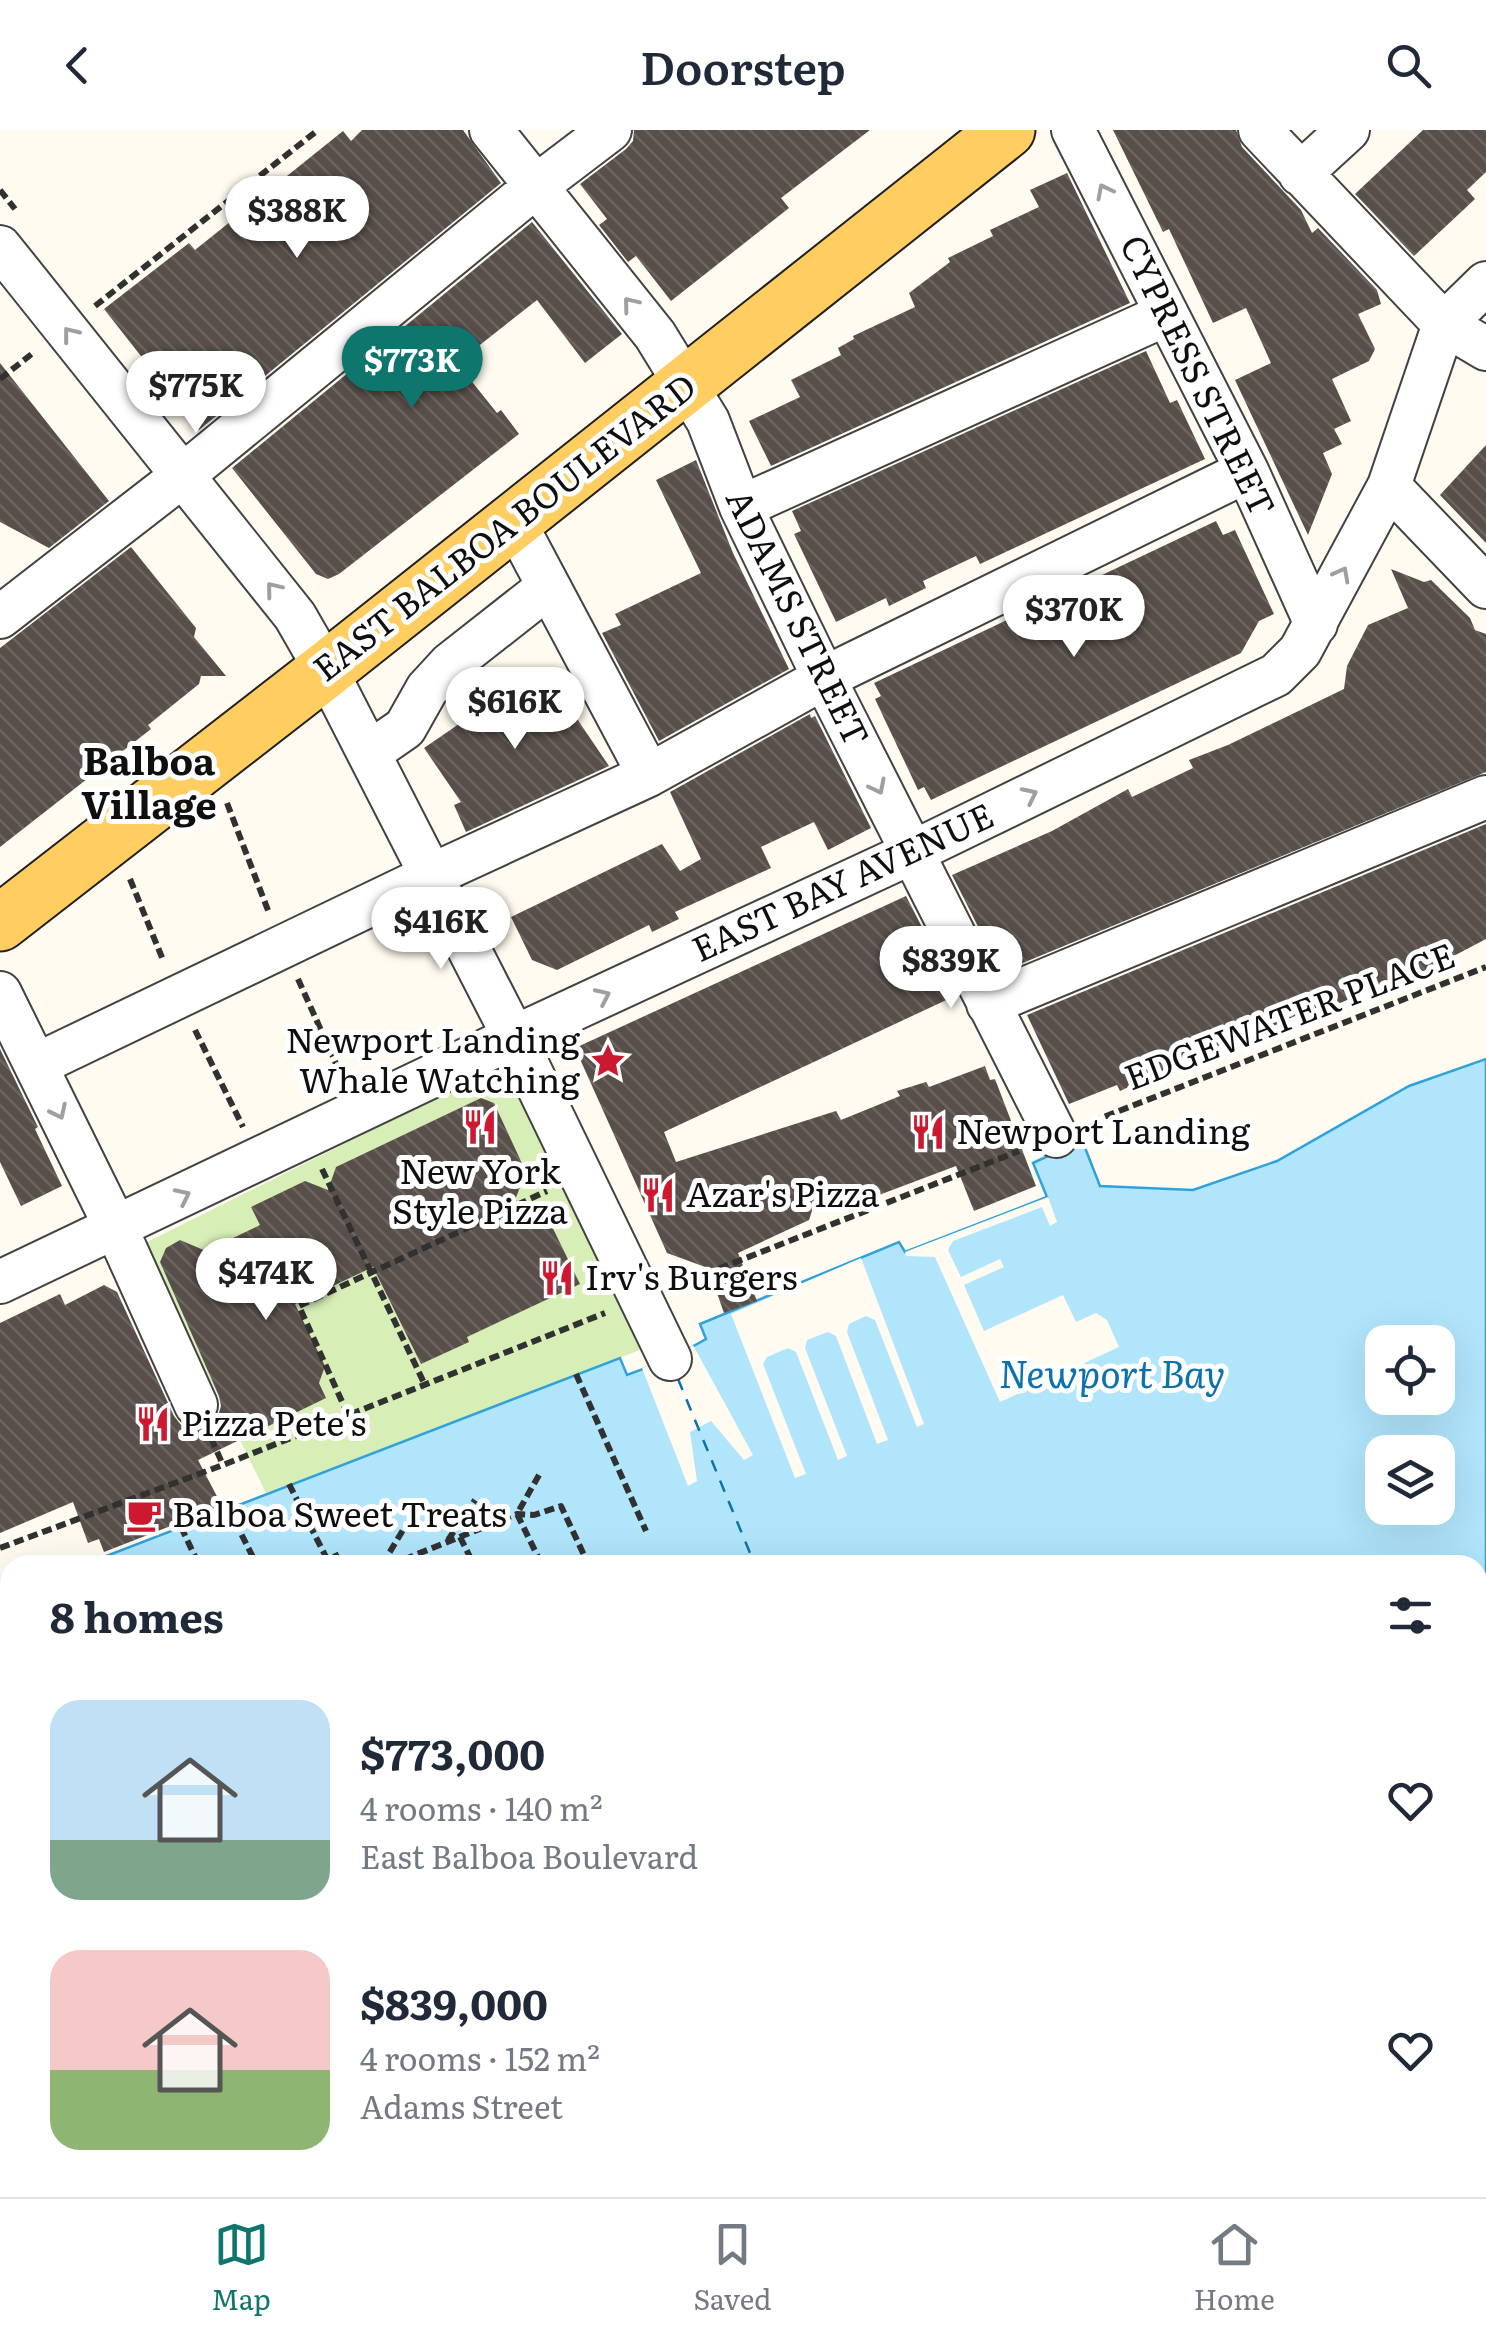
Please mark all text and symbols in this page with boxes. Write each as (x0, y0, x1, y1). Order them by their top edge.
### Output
text: Doorstep (640, 32, 846, 99)
icon: back (50, 38, 105, 93)
icon: search (1381, 38, 1436, 93)
pin: $388K (227, 176, 367, 261)
one-way arrow (1097, 183, 1116, 201)
text: $388K (247, 184, 347, 232)
street label: CYPRESS STREET (1109, 225, 1290, 524)
one-way arrow (624, 298, 642, 316)
pin: $773K (342, 326, 482, 411)
one-way arrow (64, 328, 82, 346)
text: $773K (364, 334, 460, 382)
pin: $775K (126, 351, 266, 436)
text: $775K (148, 359, 244, 407)
street label: EAST BALBOA BOULEVARD (300, 359, 706, 692)
street label: ADAMS STREET (715, 479, 885, 754)
one-way arrow (1330, 567, 1349, 585)
pin: $370K (1004, 575, 1144, 660)
one-way arrow (267, 582, 285, 600)
text: $370K (1025, 583, 1123, 631)
pin: $616K (445, 667, 585, 752)
text: $616K (468, 675, 562, 723)
district label: Balboa Village (81, 730, 217, 831)
one-way arrow (866, 777, 885, 795)
one-way arrow (1020, 787, 1038, 807)
street label: EAST BAY AVENUE (682, 788, 1001, 973)
pin: $416K (371, 887, 511, 972)
text: $416K (393, 895, 489, 943)
pin: $839K (881, 926, 1021, 1011)
street label: EDGEWATER PLACE (1116, 927, 1462, 1101)
text: $839K (901, 934, 1001, 982)
one-way arrow (592, 988, 610, 1008)
place label: Newport Landing Whale Watching (286, 1012, 580, 1104)
place icon: Newport Landing Whale Watching (589, 1042, 627, 1080)
one-way arrow (47, 1102, 67, 1120)
place label: Newport Landing (956, 1103, 1251, 1155)
restaurant icon: New York Style Pizza (461, 1108, 499, 1146)
restaurant icon: Newport Landing (909, 1113, 947, 1151)
place label: New York Style Pizza (392, 1143, 568, 1235)
place label: Azar's Pizza (686, 1166, 880, 1218)
restaurant icon: Azar's Pizza (639, 1176, 677, 1214)
one-way arrow (173, 1188, 191, 1208)
pin: $474K (196, 1238, 336, 1323)
text: $474K (218, 1246, 314, 1294)
place label: Irv's Burgers (585, 1249, 797, 1301)
restaurant icon: Irv's Burgers (538, 1259, 576, 1297)
map controls (1365, 1325, 1455, 1525)
button: locate (1365, 1325, 1455, 1415)
water label: Newport Bay (999, 1343, 1225, 1400)
place label: Pizza Pete's (181, 1395, 366, 1447)
restaurant icon: Pizza Pete's (134, 1405, 172, 1443)
button: layers (1365, 1435, 1455, 1525)
place label: Balboa Sweet Treats (172, 1486, 507, 1538)
cafe icon: Balboa Sweet Treats (125, 1496, 163, 1534)
text: 8 homes (50, 1584, 224, 1646)
icon: filters (1383, 1588, 1438, 1643)
text: $773,000 (360, 1721, 545, 1783)
icon: home (130, 1740, 250, 1860)
icon: heart (1383, 1773, 1438, 1828)
text: 4 rooms · 140 m² (360, 1783, 603, 1831)
text: East Balboa Boulevard (360, 1831, 698, 1879)
text: $839,000 (360, 1971, 548, 2033)
icon: home (130, 1990, 250, 2110)
icon: heart (1383, 2023, 1438, 2078)
text: 4 rooms · 152 m² (360, 2033, 600, 2081)
text: Adams Street (360, 2081, 563, 2129)
tab: Map (211, 2217, 271, 2319)
tab: Saved (693, 2217, 771, 2319)
tab: Home (1194, 2217, 1275, 2319)

